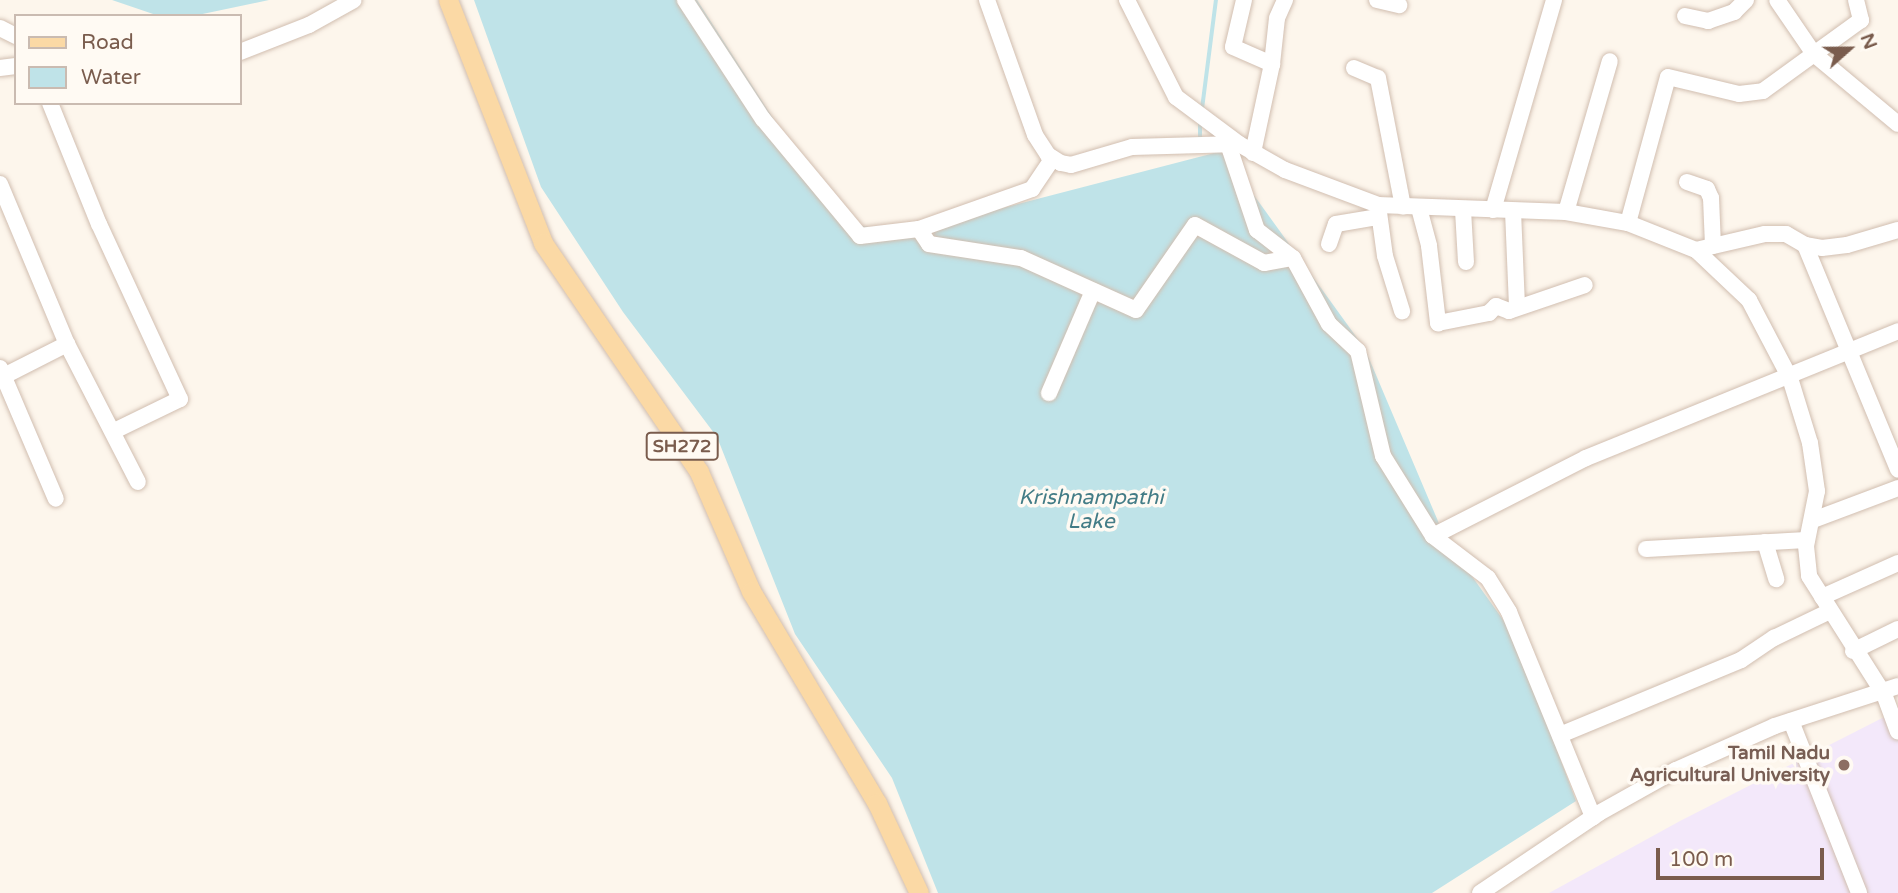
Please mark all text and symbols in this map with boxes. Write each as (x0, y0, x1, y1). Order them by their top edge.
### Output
legend (14, 14, 242, 105)
north arrow (1814, 14, 1884, 84)
text: Road (81, 30, 134, 55)
text: N (1856, 30, 1882, 53)
text: Water (81, 65, 141, 90)
road number: SH272 (645, 432, 719, 461)
water label: Krishnampathi Lake (1019, 485, 1163, 535)
place label: Tamil Nadu Agricultural University (1630, 743, 1830, 787)
marker: Tamil Nadu Agricultural University (1836, 757, 1852, 773)
scale bar (1660, 834, 1828, 878)
text: 100 m (1669, 847, 1733, 872)

